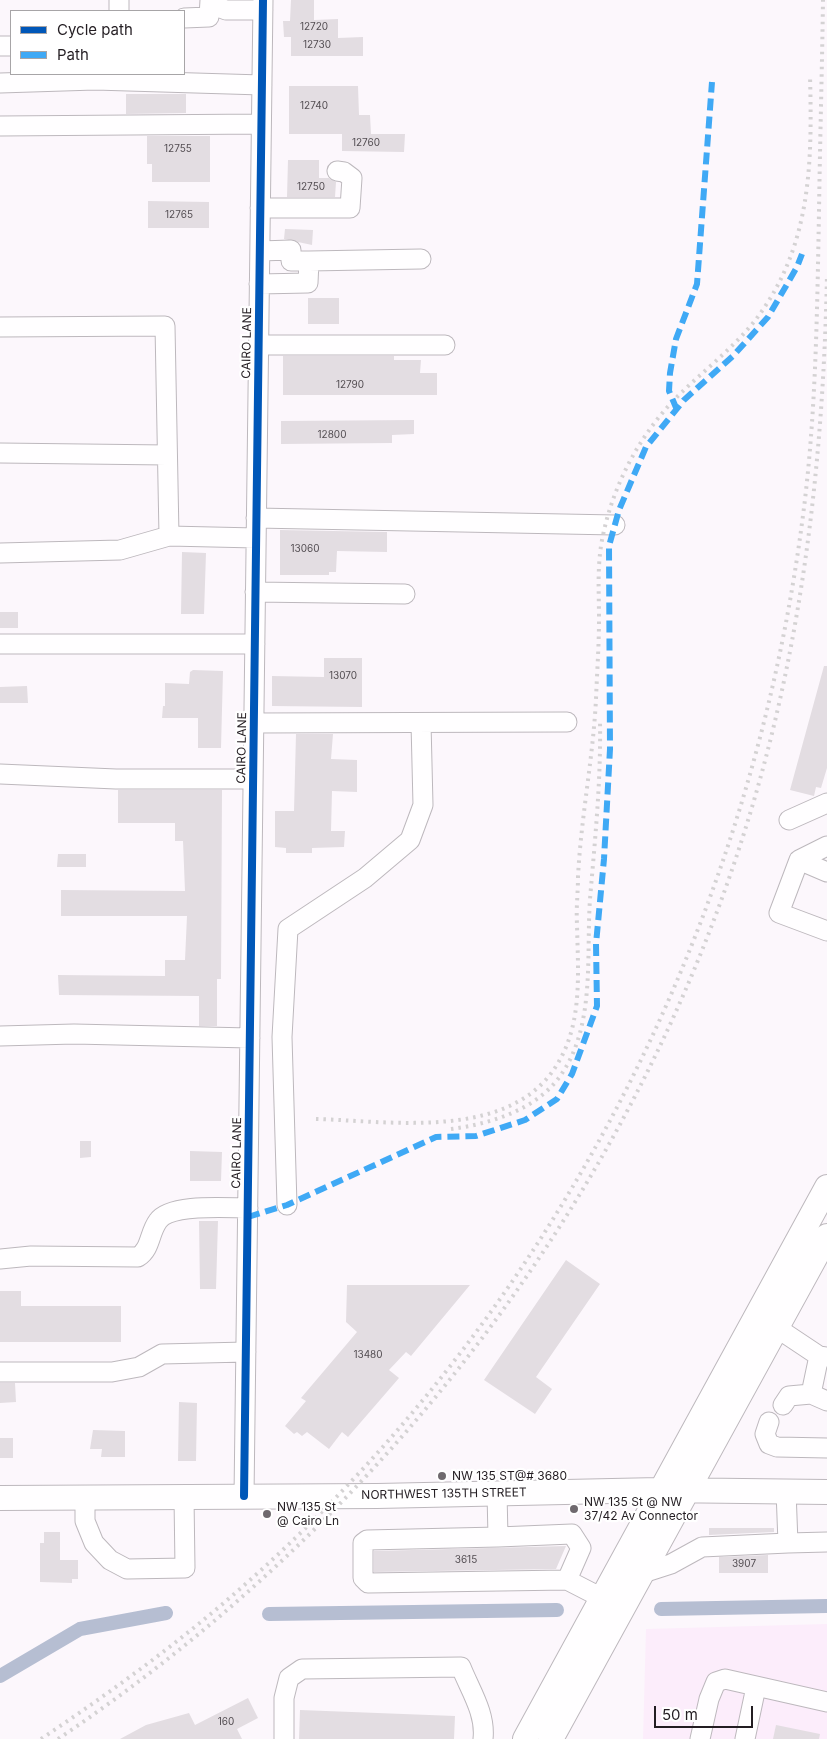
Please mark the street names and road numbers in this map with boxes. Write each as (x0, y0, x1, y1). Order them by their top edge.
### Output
street label: CAIRO LANE (239, 307, 255, 379)
street label: CAIRO LANE (234, 712, 250, 784)
street label: CAIRO LANE (229, 1117, 245, 1189)
street label: NORTHWEST 135TH STREET (361, 1485, 527, 1503)

